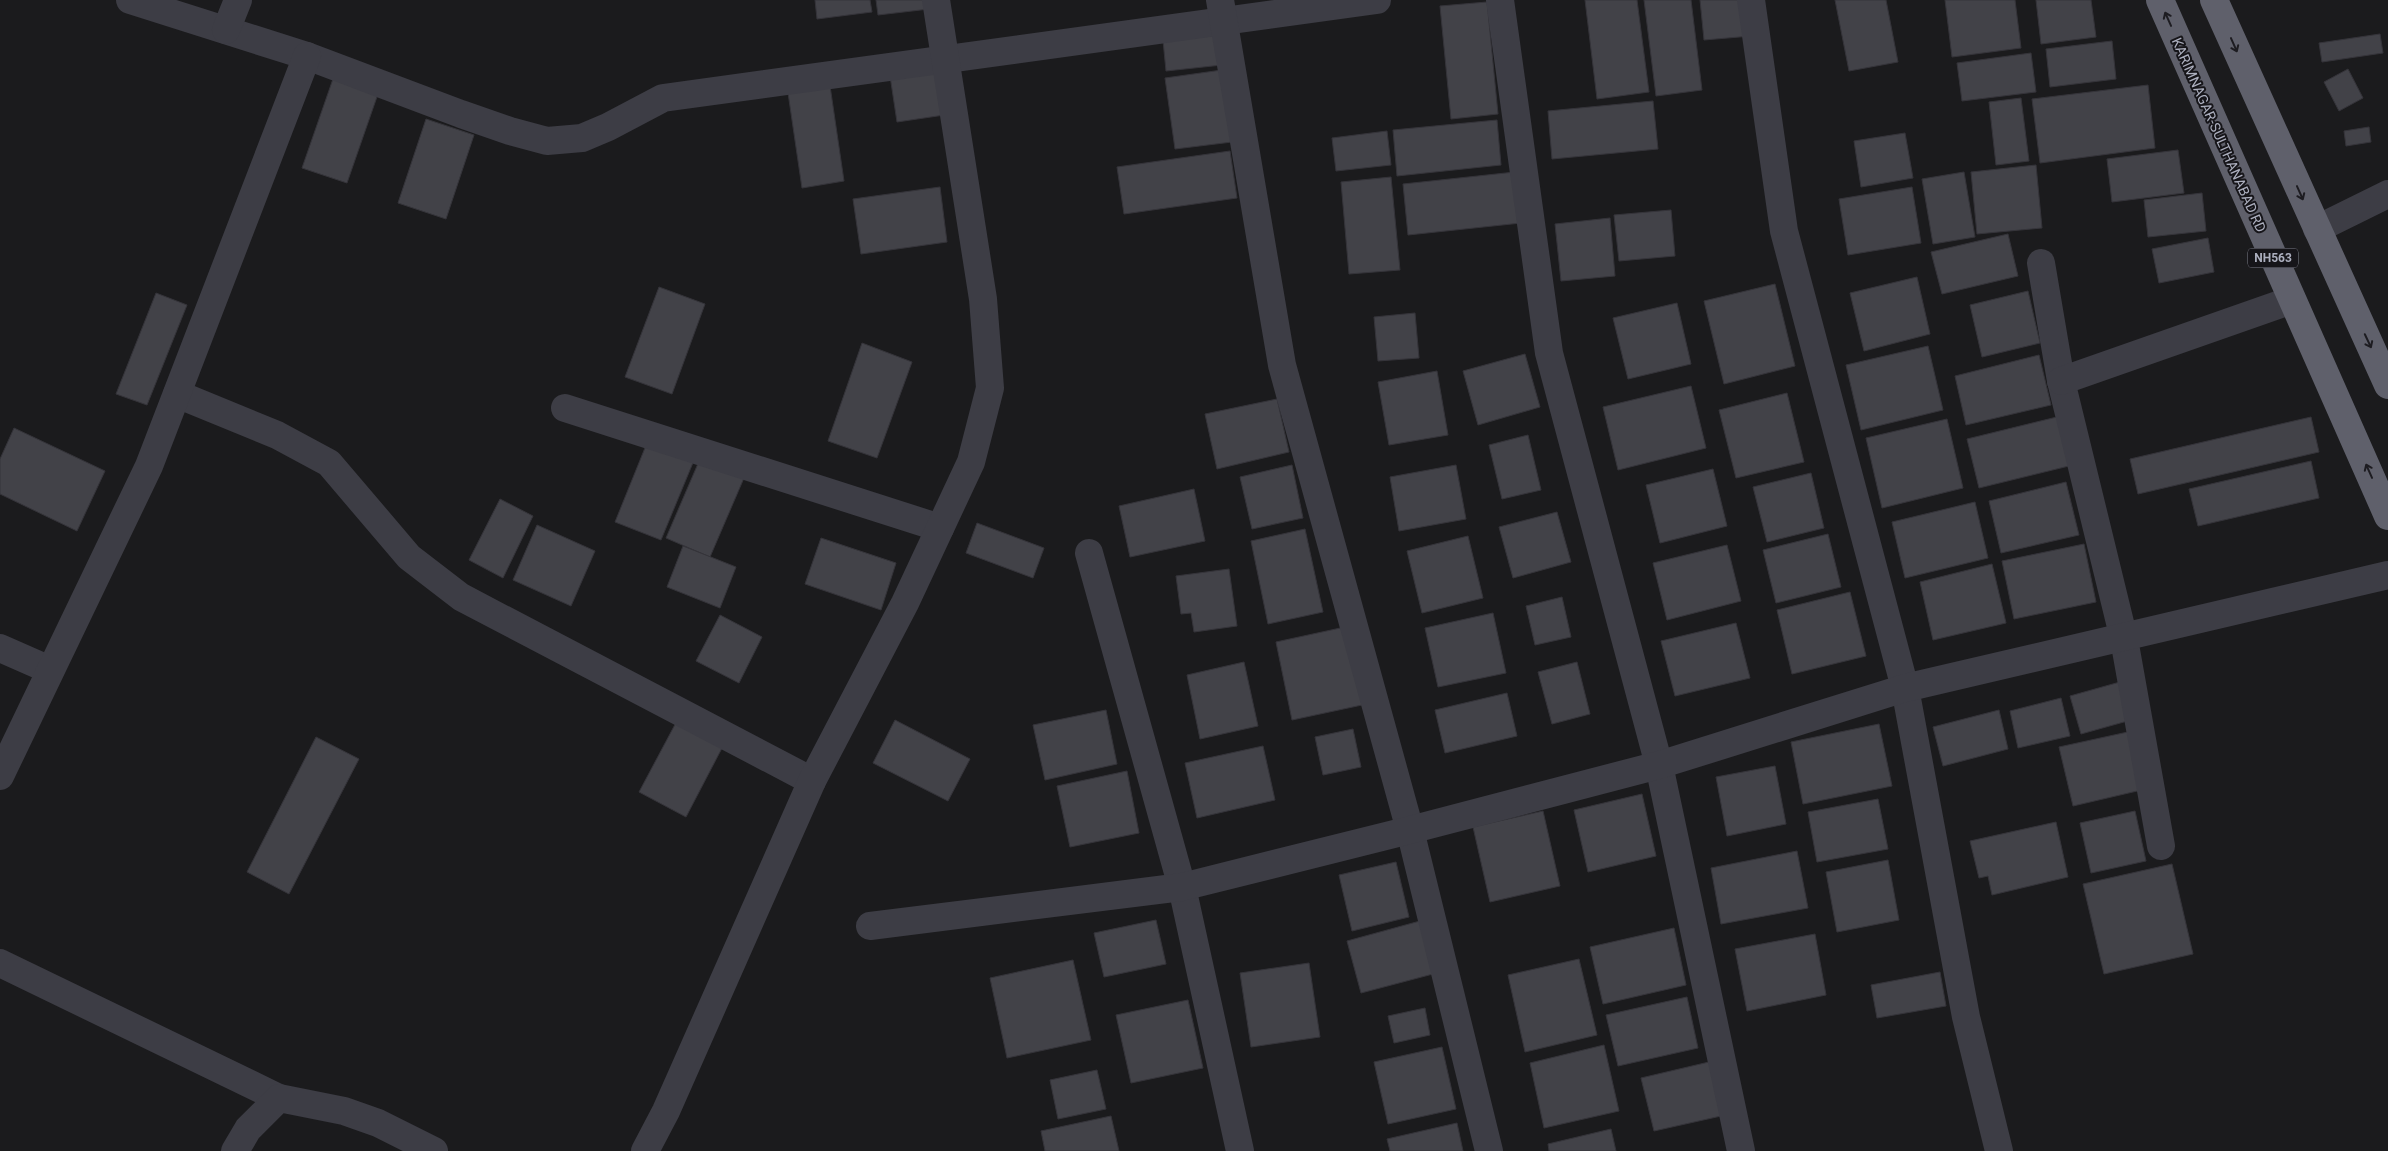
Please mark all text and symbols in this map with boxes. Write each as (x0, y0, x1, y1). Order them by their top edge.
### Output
one-way arrow (2163, 12, 2173, 27)
street label: KARIMNAGAR-SULTHANABAD RD (2169, 35, 2269, 235)
one-way arrow (2230, 37, 2240, 52)
one-way arrow (2296, 185, 2306, 200)
road number: NH563 (2248, 248, 2298, 268)
one-way arrow (2363, 333, 2373, 348)
one-way arrow (2364, 464, 2374, 479)

